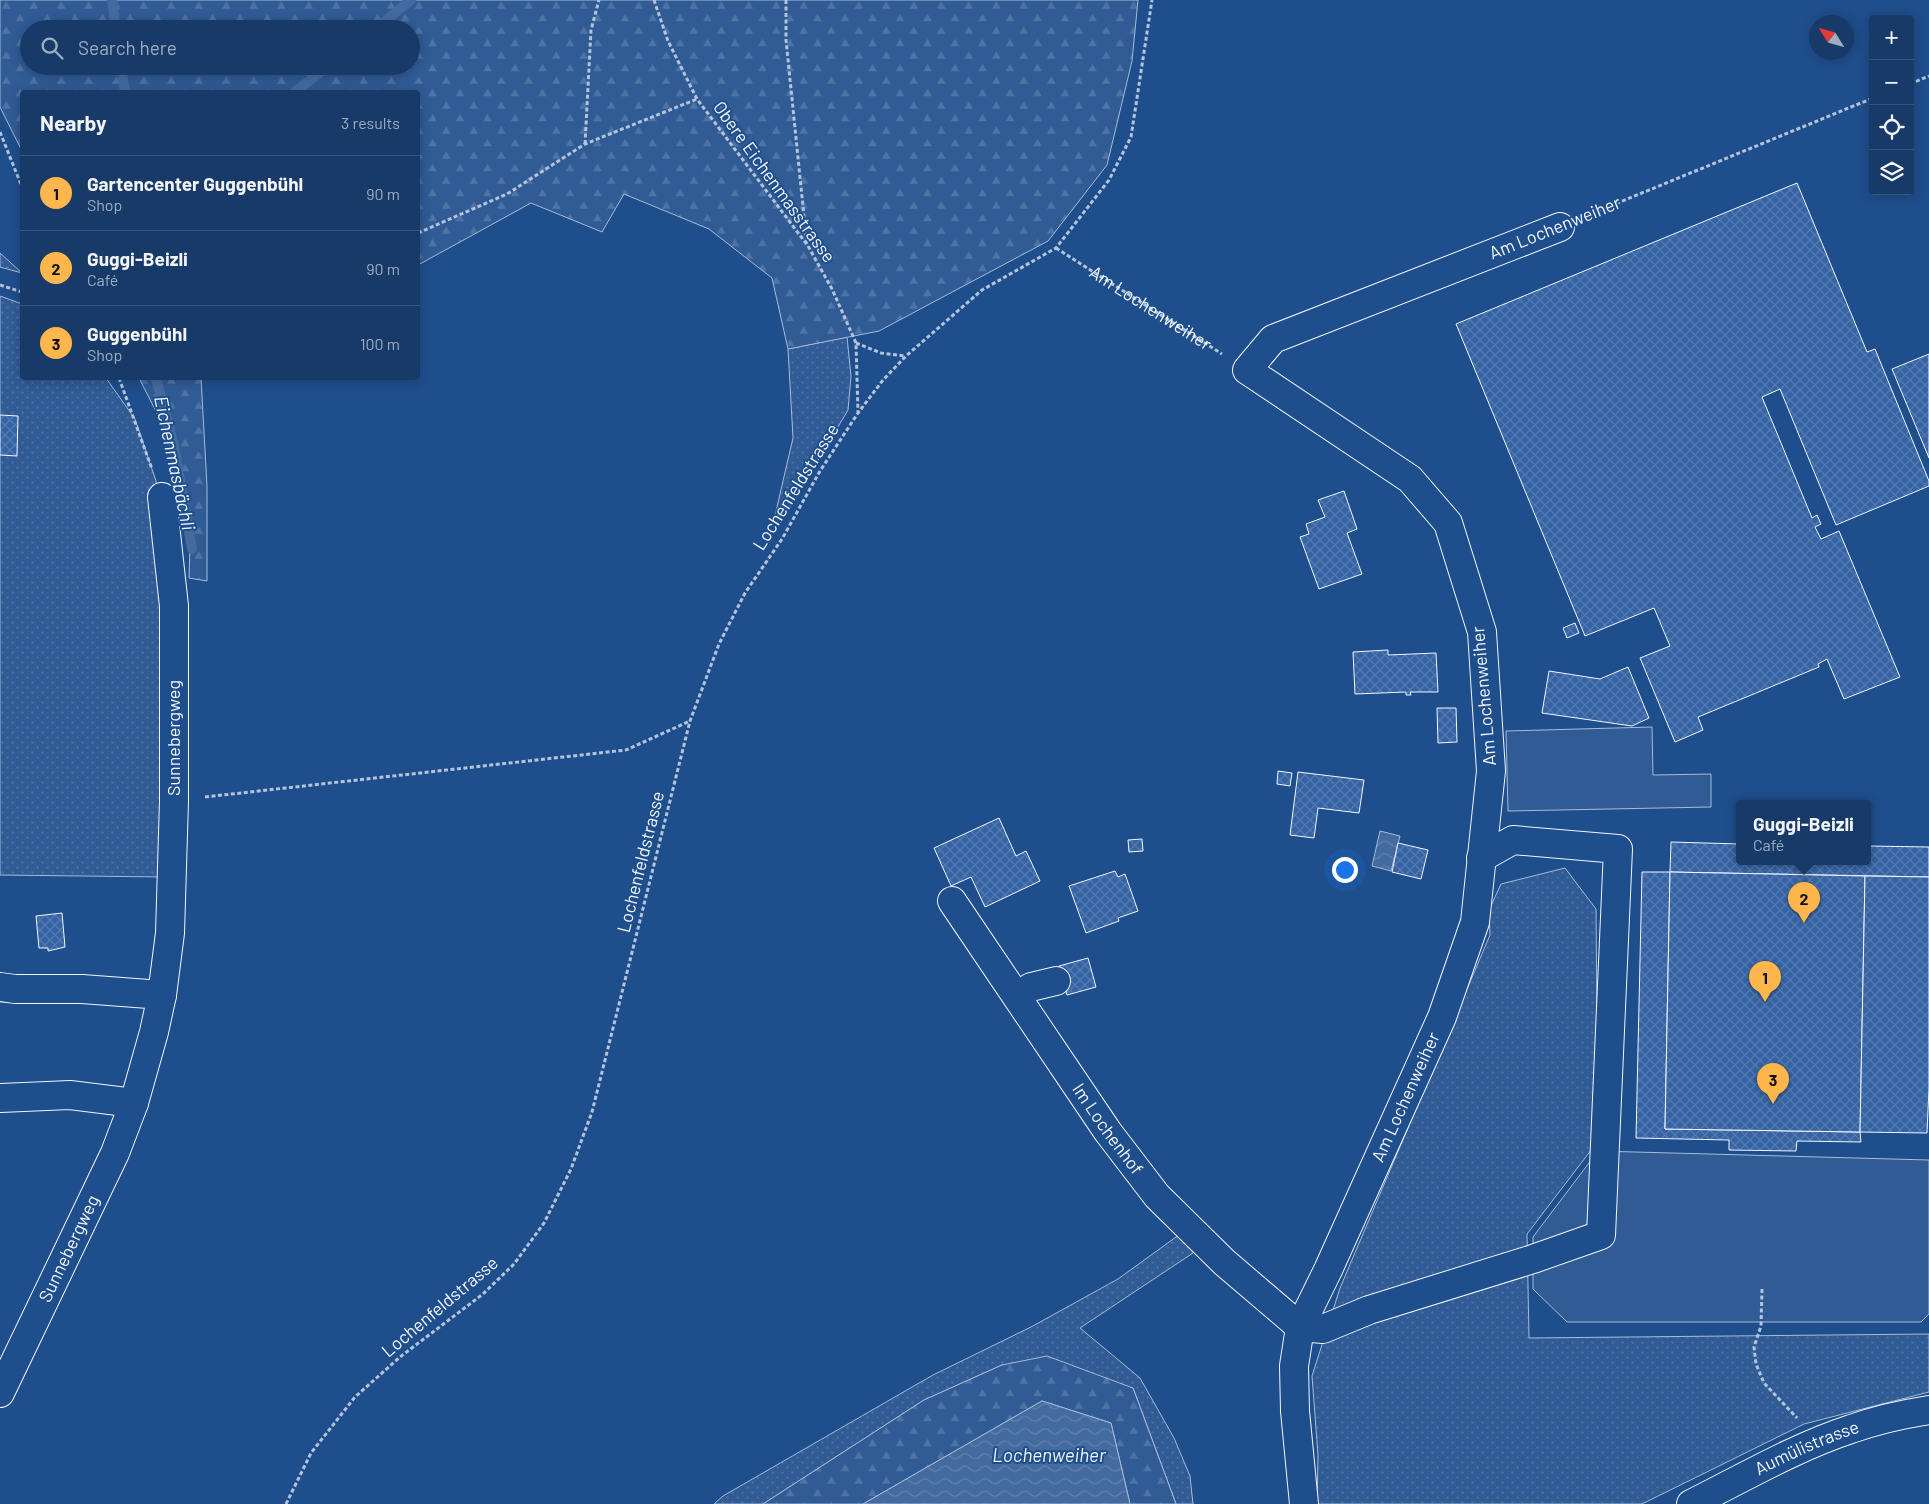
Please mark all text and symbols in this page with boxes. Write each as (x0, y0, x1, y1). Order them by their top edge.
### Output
north arrow (1809, 15, 1854, 60)
map controls (1869, 15, 1914, 195)
button: + (1869, 15, 1914, 60)
search box (20, 20, 420, 75)
icon: search (38, 34, 66, 62)
text: Search here (78, 36, 177, 59)
button: − (1869, 60, 1914, 105)
street label: Obere Eichenmasstrasse (709, 97, 841, 266)
button: locate (1869, 105, 1914, 150)
text: Nearby (40, 110, 106, 135)
text: 3 results (341, 113, 400, 132)
button: layers (1869, 150, 1914, 195)
text: Gartencenter Guggenbühl (87, 172, 303, 195)
text: 1 (53, 184, 59, 203)
text: 90 m (366, 184, 400, 203)
street label: Am Lochenweiher (1486, 190, 1624, 264)
text: Shop (87, 195, 122, 214)
text: Guggi-Beizli (87, 247, 188, 270)
text: 2 (52, 259, 60, 278)
text: 90 m (366, 259, 400, 278)
street label: Am Lochenweiher (1086, 260, 1216, 355)
text: Café (87, 270, 118, 289)
text: Guggenbühl (87, 322, 187, 345)
text: 3 (52, 334, 60, 353)
text: 100 m (360, 334, 400, 353)
text: Shop (87, 345, 122, 364)
water label: Eichenmasbächli (150, 394, 201, 533)
street label: Lochenfeldstrasse (747, 419, 843, 554)
street label: Am Lochenweiher (1466, 625, 1500, 767)
street label: Sunnebergweg (162, 680, 184, 796)
street label: Lochenfeldstrasse (612, 789, 668, 935)
popup (1736, 800, 1871, 865)
text: Guggi-Beizli (1753, 812, 1854, 835)
text: Café (1753, 835, 1784, 854)
your location (1332, 857, 1358, 883)
pin: 2 (1788, 882, 1820, 923)
pin: 1 (1749, 961, 1781, 1002)
street label: Am Lochenweiher (1366, 1028, 1444, 1165)
pin: 3 (1757, 1063, 1789, 1104)
street label: Im Lochenhof (1068, 1079, 1148, 1178)
street label: Sunnebergweg (33, 1191, 103, 1305)
street label: Lochenfeldstrasse (377, 1251, 502, 1361)
street label: Aumülistrasse (1751, 1415, 1862, 1479)
water label: Lochenweiher (992, 1443, 1107, 1466)

